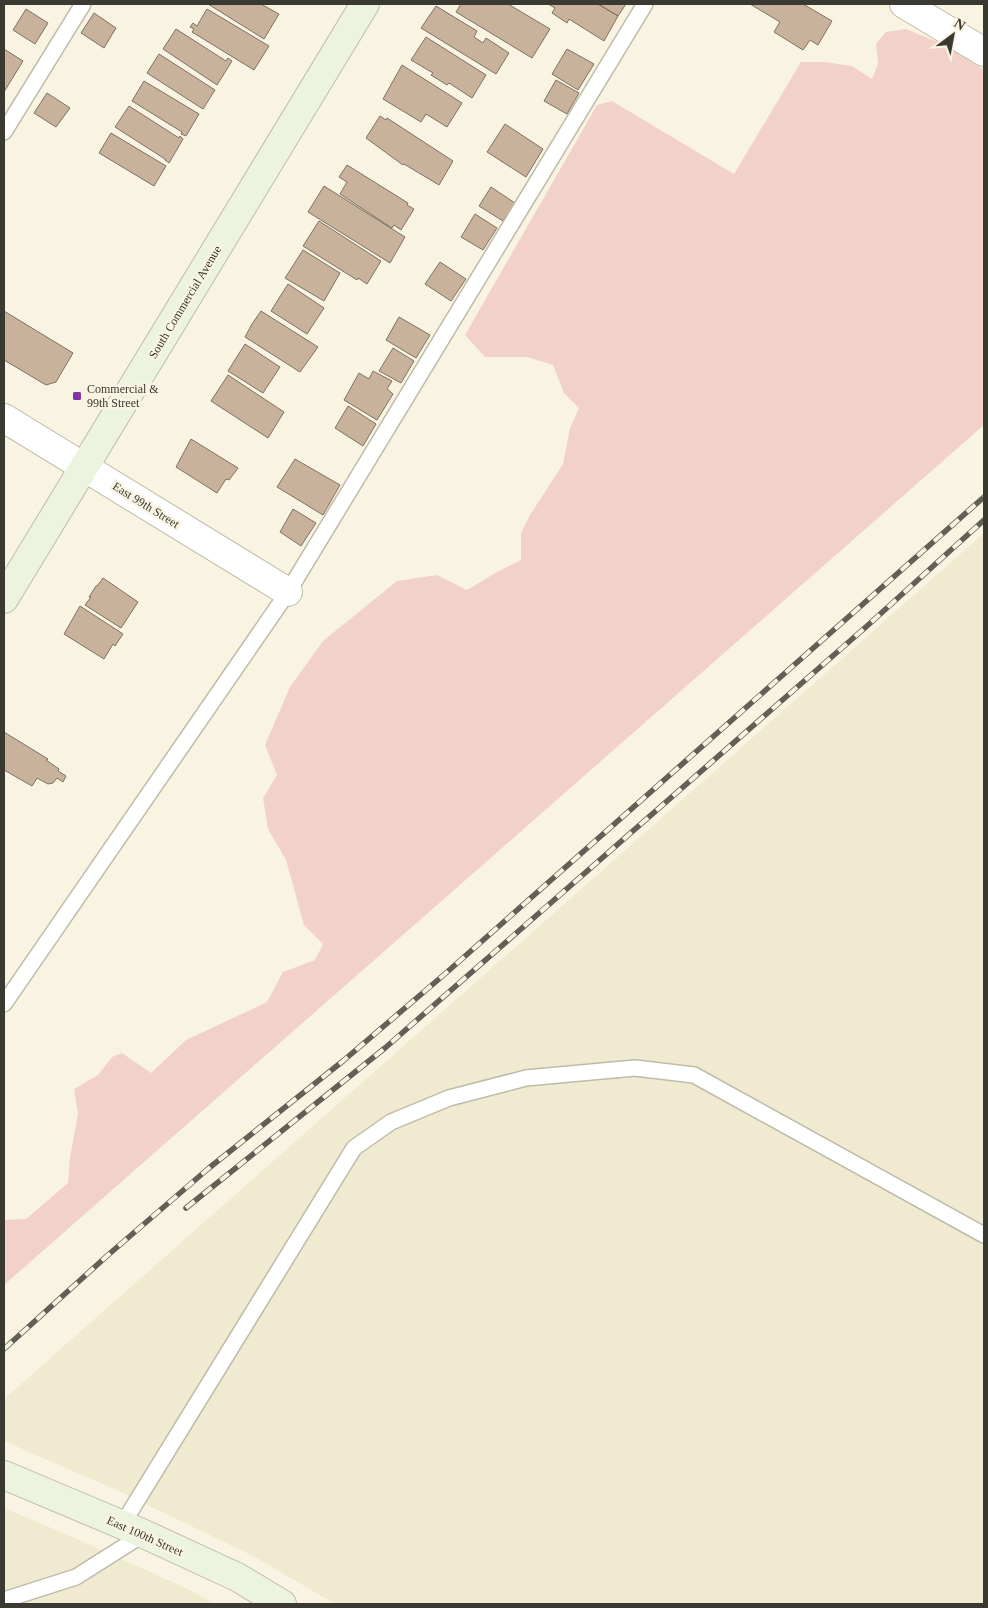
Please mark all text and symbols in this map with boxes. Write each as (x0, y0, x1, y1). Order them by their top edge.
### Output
north arrow (928, 10, 978, 60)
text: N (951, 15, 968, 33)
street label: South Commercial Avenue (146, 243, 224, 361)
place label: Commercial & 99th Street (87, 382, 159, 410)
marker: Commercial & 99th Street (71, 390, 83, 402)
street label: East 99th Street (110, 479, 182, 531)
street label: East 100th Street (105, 1513, 186, 1559)

